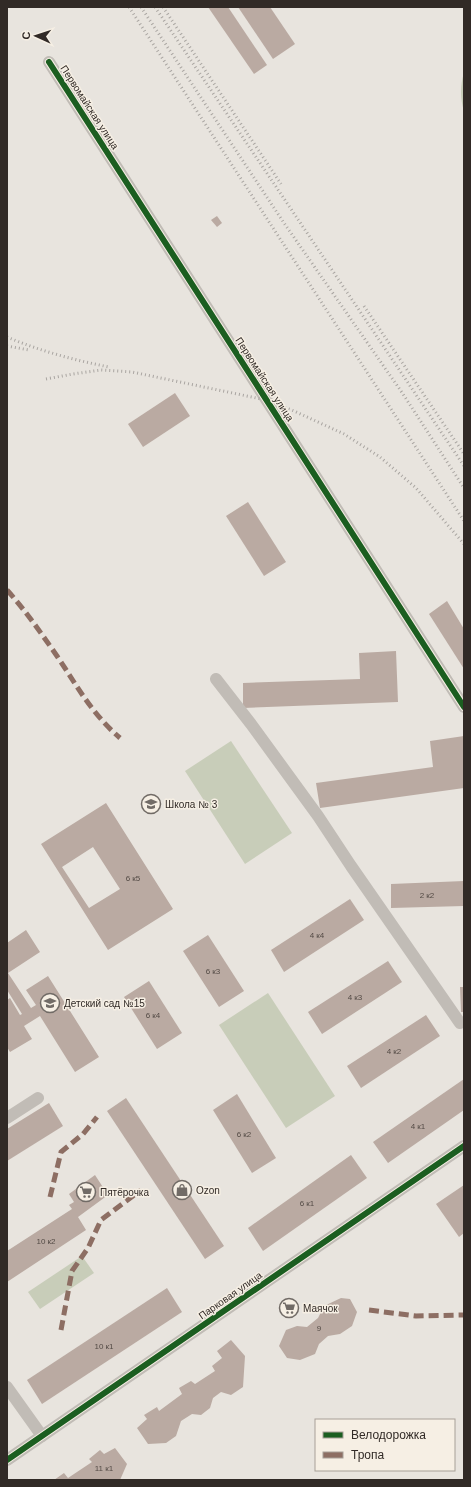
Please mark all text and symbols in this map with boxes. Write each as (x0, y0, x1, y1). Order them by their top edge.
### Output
north arrow (16, 16, 56, 56)
text: С (20, 31, 32, 40)
street label: Первомайская улица (58, 63, 121, 152)
street label: Первомайская улица (233, 335, 296, 424)
school or university icon: Школа № 3 (140, 793, 162, 815)
place label: Школа № 3 (165, 799, 218, 810)
house number: 6 к5 (126, 874, 141, 883)
house number: 2 к2 (420, 891, 435, 900)
house number: 4 к4 (310, 931, 325, 940)
house number: 6 к3 (206, 967, 221, 976)
school or university icon: Детский сад №15 (39, 992, 61, 1014)
house number: 4 к3 (348, 993, 363, 1002)
place label: Детский сад №15 (64, 998, 145, 1009)
house number: 6 к4 (146, 1011, 161, 1020)
house number: 4 к2 (387, 1047, 402, 1056)
house number: 4 к1 (411, 1122, 426, 1131)
house number: 6 к2 (237, 1130, 252, 1139)
shop icon: Ozon (171, 1179, 193, 1201)
supermarket icon: Пятёрочка (75, 1181, 97, 1203)
place label: Ozon (196, 1185, 220, 1196)
place label: Пятёрочка (100, 1187, 149, 1198)
house number: 6 к1 (300, 1199, 315, 1208)
house number: 10 к2 (36, 1237, 56, 1246)
street label: Парковая улица (196, 1269, 264, 1321)
supermarket icon: Маячок (278, 1297, 300, 1319)
place label: Маячок (303, 1303, 338, 1314)
house number: 9 (317, 1324, 322, 1333)
house number: 10 к1 (94, 1342, 114, 1351)
legend (315, 1419, 455, 1471)
text: Велодорожка (351, 1428, 426, 1442)
text: Тропа (351, 1448, 385, 1462)
house number: 11 к1 (95, 1464, 114, 1473)

